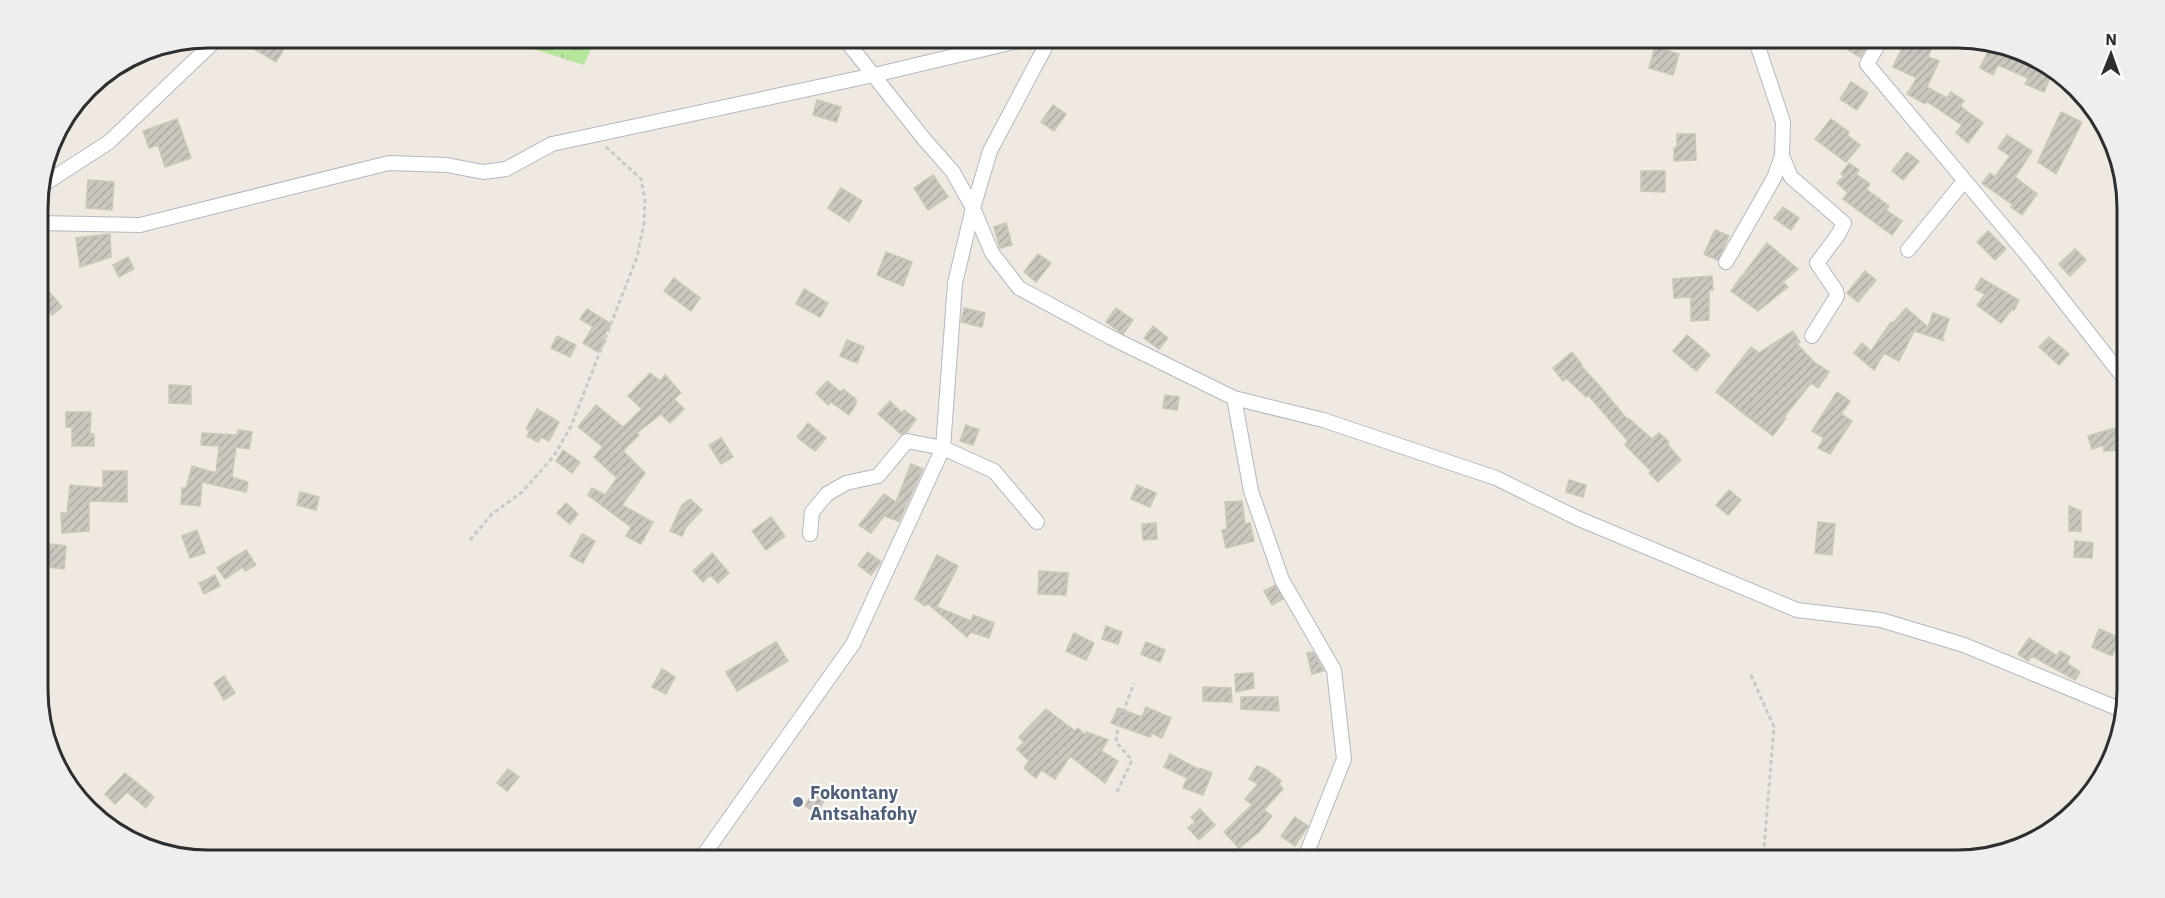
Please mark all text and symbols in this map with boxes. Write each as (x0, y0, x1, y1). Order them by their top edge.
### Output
north arrow (2081, 24, 2141, 84)
text: N (2105, 29, 2117, 49)
place label: Fokontany Antsahafohy (810, 781, 917, 825)
marker: Fokontany Antsahafohy (791, 795, 805, 809)

